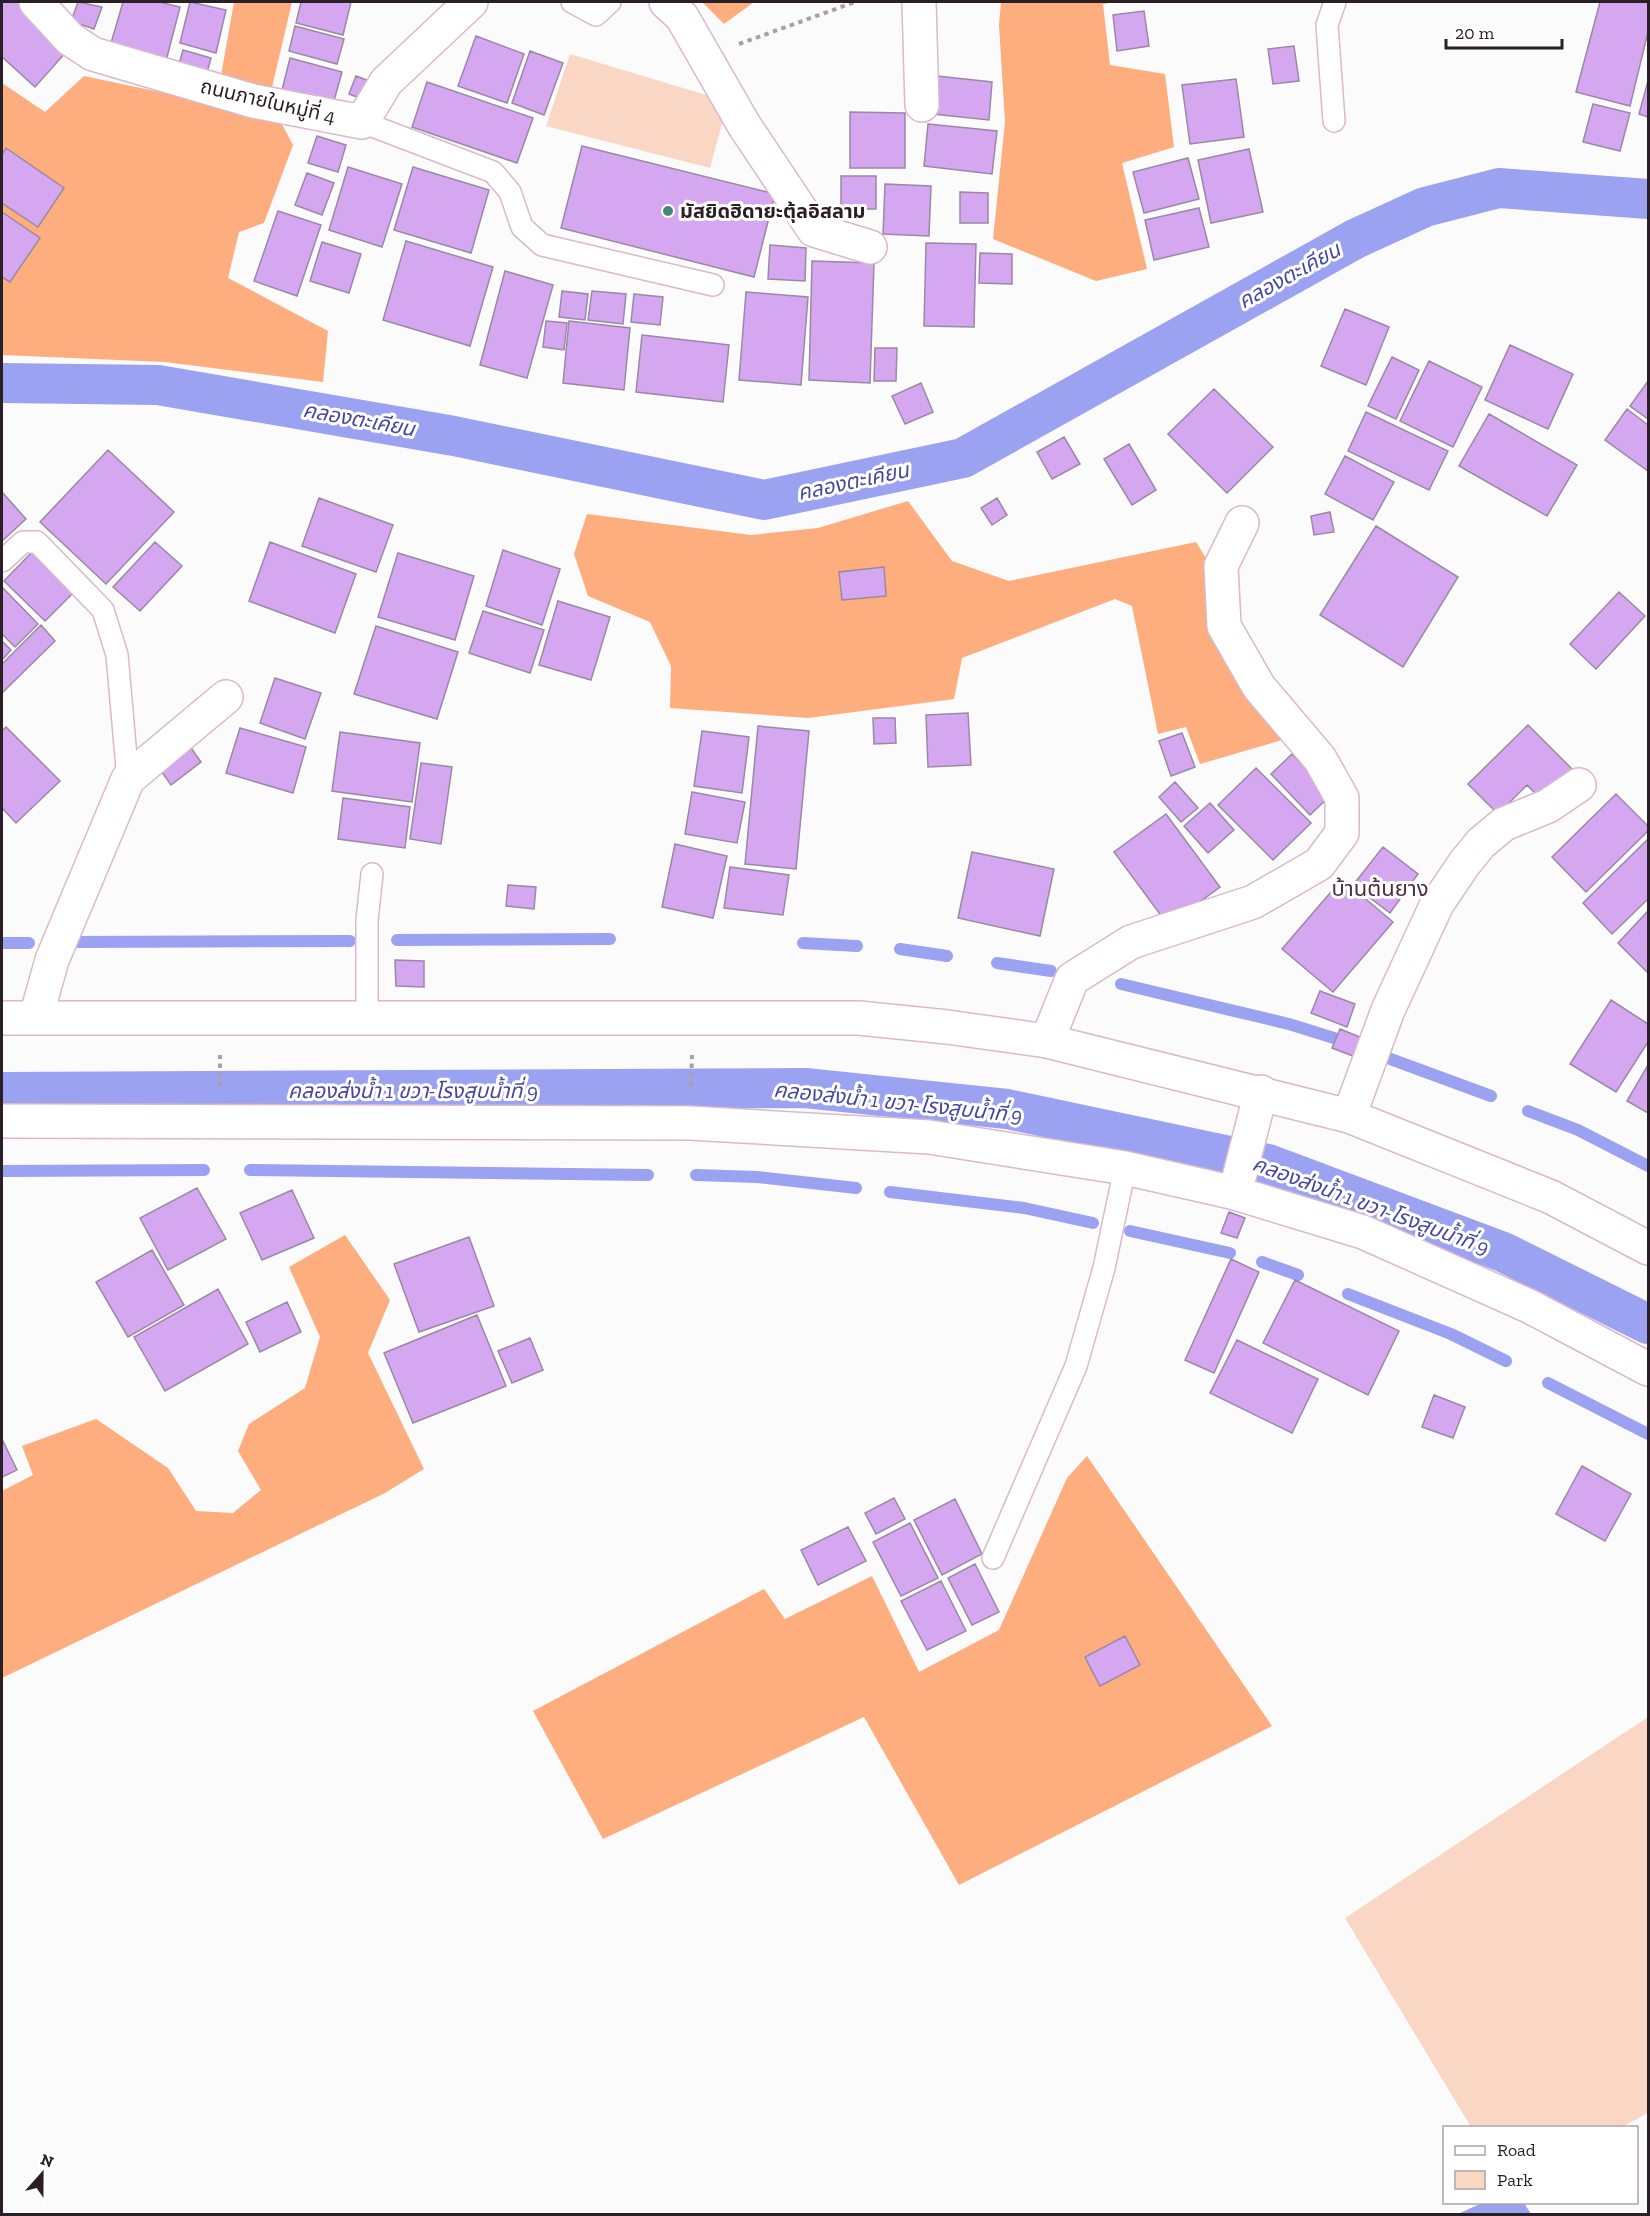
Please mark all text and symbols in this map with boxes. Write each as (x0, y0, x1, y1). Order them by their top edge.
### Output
scale bar (1446, 12, 1562, 50)
text: 20 m (1455, 22, 1495, 44)
street label: ถนนภายในหมู่ที่ 4 (198, 72, 339, 129)
place label: มัสยิดฮิดายะตุ้ลอิสลาม (680, 199, 866, 223)
marker: มัสยิดฮิดายะตุ้ลอิสลาม (661, 204, 675, 218)
water label: คลองตะเคียน (1234, 236, 1345, 313)
water label: คลองตะเคียน (301, 397, 418, 441)
water label: คลองตะเคียน (795, 457, 912, 505)
district label: บ้านต้นยาง (1332, 875, 1429, 902)
water label: คลองส่งน้ำ 1 ขวา-โรงสูบน้ำที่ 9 (772, 1075, 1024, 1128)
water label: คลองส่งน้ำ 1 ขวา-โรงสูบน้ำที่ 9 (288, 1076, 538, 1104)
water label: คลองส่งน้ำ 1 ขวา-โรงสูบน้ำที่ 9 (1249, 1149, 1493, 1260)
legend (1443, 2126, 1638, 2204)
text: Road (1497, 2139, 1536, 2161)
north arrow (12, 2144, 72, 2204)
text: N (38, 2149, 56, 2172)
text: Park (1497, 2169, 1533, 2191)

